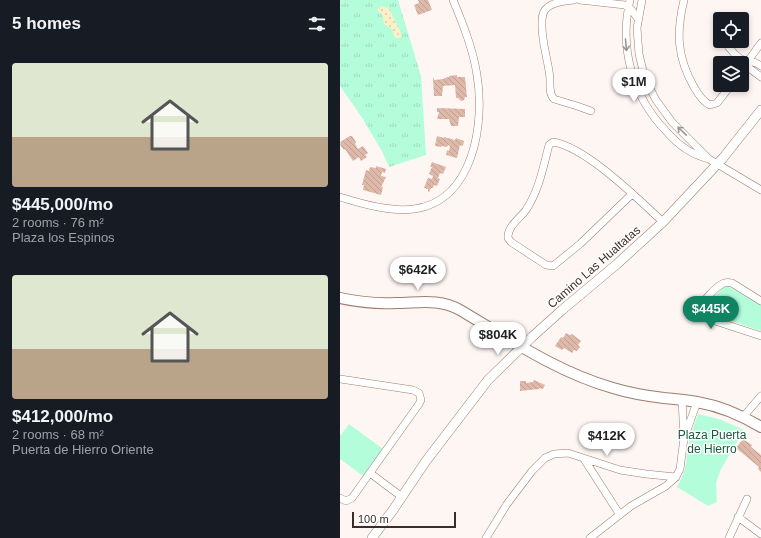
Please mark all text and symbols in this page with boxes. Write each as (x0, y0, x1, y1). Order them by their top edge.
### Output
map controls (713, 12, 749, 92)
button: locate (713, 12, 749, 48)
icon: filters (306, 13, 328, 35)
text: 5 homes (12, 14, 81, 33)
one-way arrow (623, 38, 630, 51)
button: layers (713, 56, 749, 92)
pin: $1M (615, 69, 653, 103)
text: $1M (621, 74, 647, 89)
icon: home (134, 89, 206, 161)
one-way arrow (677, 126, 687, 136)
text: $445,000/mo (12, 195, 113, 214)
text: 2 rooms · 76 m² (12, 215, 104, 230)
street label: Camino Las Hualtatas (545, 223, 643, 311)
text: Plaza los Espinos (12, 230, 115, 245)
pin: $642K (390, 257, 446, 291)
text: $642K (399, 262, 437, 277)
pin: $445K (683, 296, 739, 330)
icon: home (134, 301, 206, 373)
text: $445K (692, 301, 730, 316)
pin: $804K (470, 322, 526, 356)
text: $804K (479, 327, 517, 342)
text: $412,000/mo (12, 407, 113, 426)
pin: $412K (579, 423, 635, 457)
text: 2 rooms · 68 m² (12, 427, 104, 442)
text: $412K (588, 428, 626, 443)
park label: Plaza Puerta de Hierro (678, 428, 747, 456)
text: Puerta de Hierro Oriente (12, 442, 154, 457)
scale bar (352, 510, 456, 529)
text: 100 m (358, 513, 389, 525)

